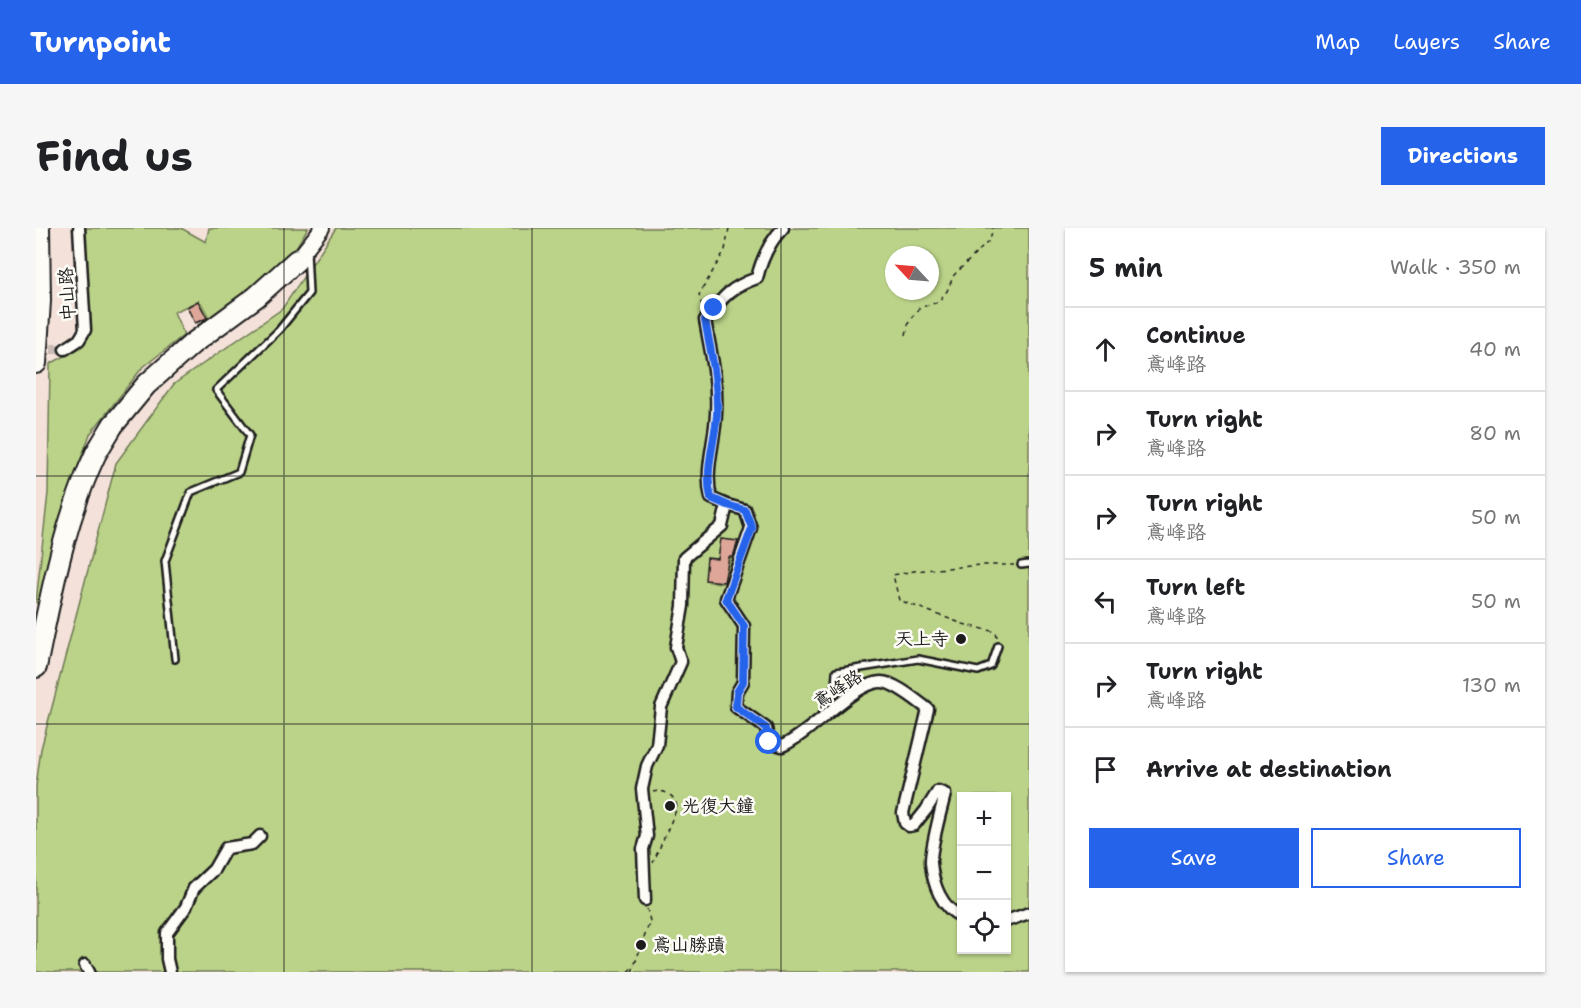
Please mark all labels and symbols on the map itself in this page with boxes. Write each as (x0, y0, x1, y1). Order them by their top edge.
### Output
north arrow (885, 246, 939, 300)
street label: 中山路 (54, 266, 80, 322)
route end (700, 294, 726, 320)
place label: 天上寺 (895, 627, 949, 651)
marker: 天上寺 (954, 632, 968, 646)
street label: 鳶峰路 (809, 664, 867, 714)
route start (755, 728, 781, 754)
place label: 光復大鐘 (682, 794, 754, 818)
marker: 光復大鐘 (663, 799, 677, 813)
place label: 鳶山勝蹟 (653, 933, 725, 957)
marker: 鳶山勝蹟 (634, 938, 648, 952)

